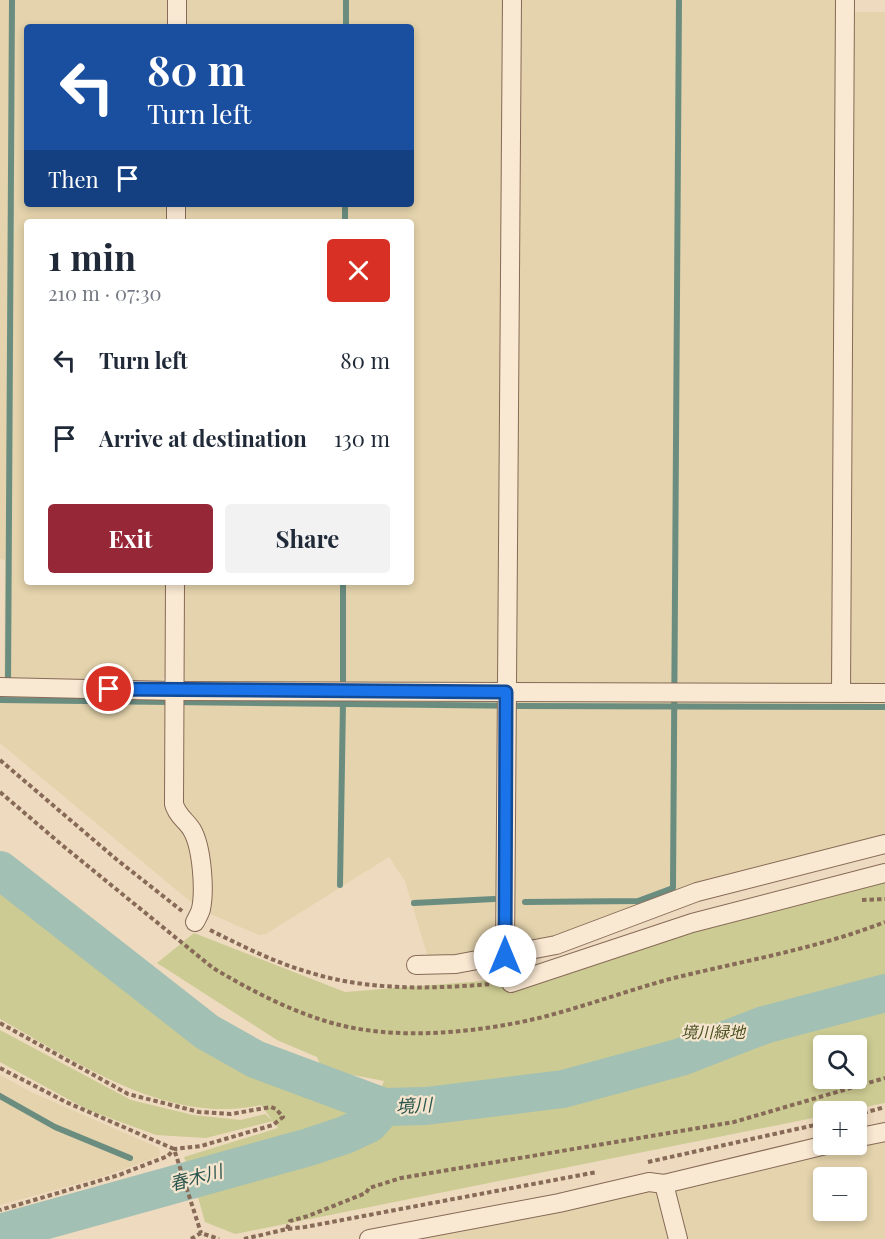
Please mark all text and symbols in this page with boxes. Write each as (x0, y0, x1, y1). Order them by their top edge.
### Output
text: 80 m (147, 41, 245, 97)
icon: left (48, 48, 126, 126)
text: Turn left (147, 95, 251, 131)
icon: arrive (111, 162, 144, 195)
text: Then (48, 164, 99, 194)
text: 1 min (48, 232, 136, 280)
button: close (327, 239, 390, 302)
text: 210 m · 07:30 (48, 279, 161, 306)
icon: left (48, 344, 81, 377)
text: Turn left (99, 345, 188, 375)
text: 80 m (340, 345, 390, 375)
icon: arrive (48, 422, 81, 455)
text: Arrive at destination (99, 423, 307, 453)
text: 130 m (334, 423, 390, 453)
button: Exit (48, 504, 213, 573)
button: Share (225, 504, 390, 573)
pin (83, 663, 134, 714)
icon: arrive (92, 672, 125, 705)
position arrow (473, 924, 537, 988)
park label: 境川緑地 (681, 1021, 747, 1042)
map controls (813, 1035, 867, 1221)
button: search (813, 1035, 867, 1089)
water label: 境川 (395, 1092, 435, 1118)
button: + (813, 1101, 867, 1155)
water label: 春木川 (167, 1158, 227, 1196)
button: − (813, 1167, 867, 1221)

